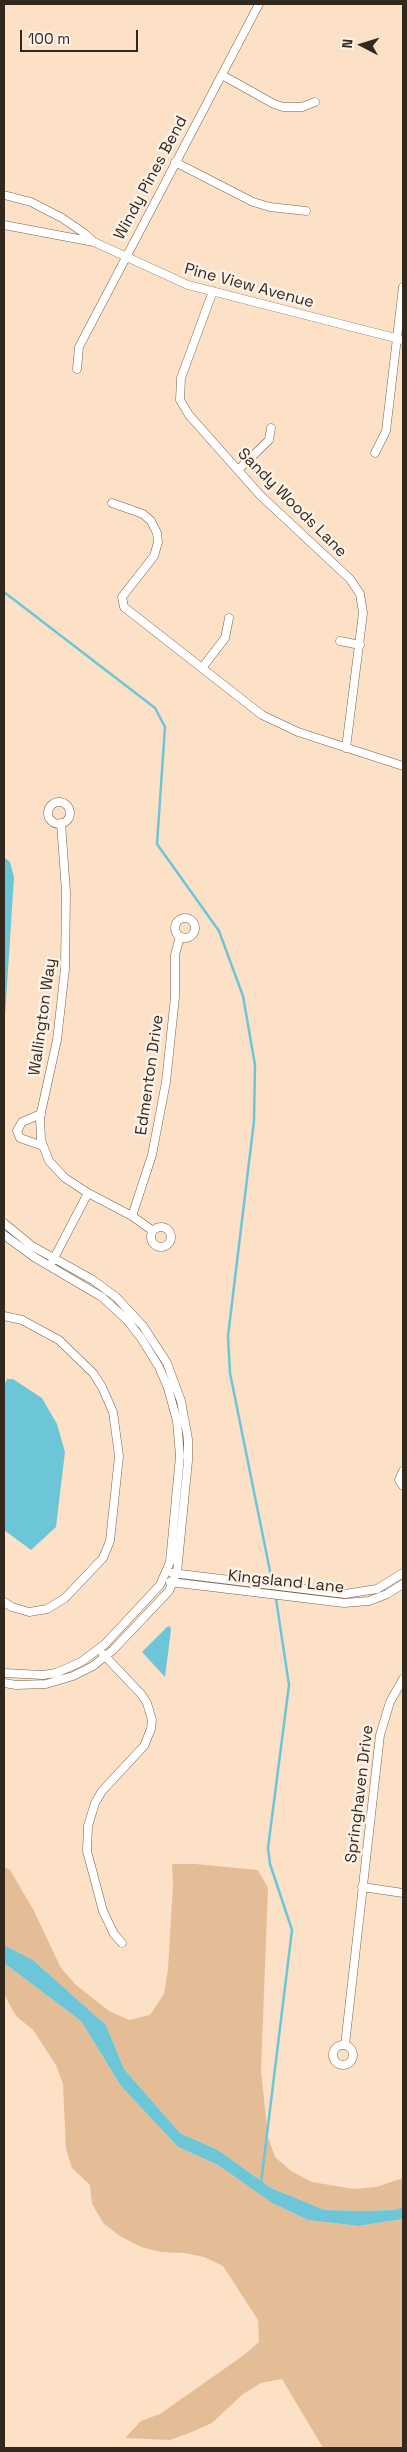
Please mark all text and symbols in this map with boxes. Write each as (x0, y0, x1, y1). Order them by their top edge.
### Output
scale bar (22, 20, 140, 52)
north arrow (337, 20, 387, 70)
text: 100 m (28, 29, 70, 48)
text: N (338, 38, 356, 49)
street label: Windy Pines Bend (110, 113, 192, 243)
street label: Pine View Avenue (182, 259, 316, 313)
street label: Sandy Woods Lane (233, 444, 351, 562)
street label: Wallington Way (25, 957, 61, 1077)
street label: Edmenton Drive (132, 1014, 168, 1136)
street label: Kingsland Lane (227, 1566, 345, 1598)
street label: Springhaven Drive (342, 1724, 378, 1864)

